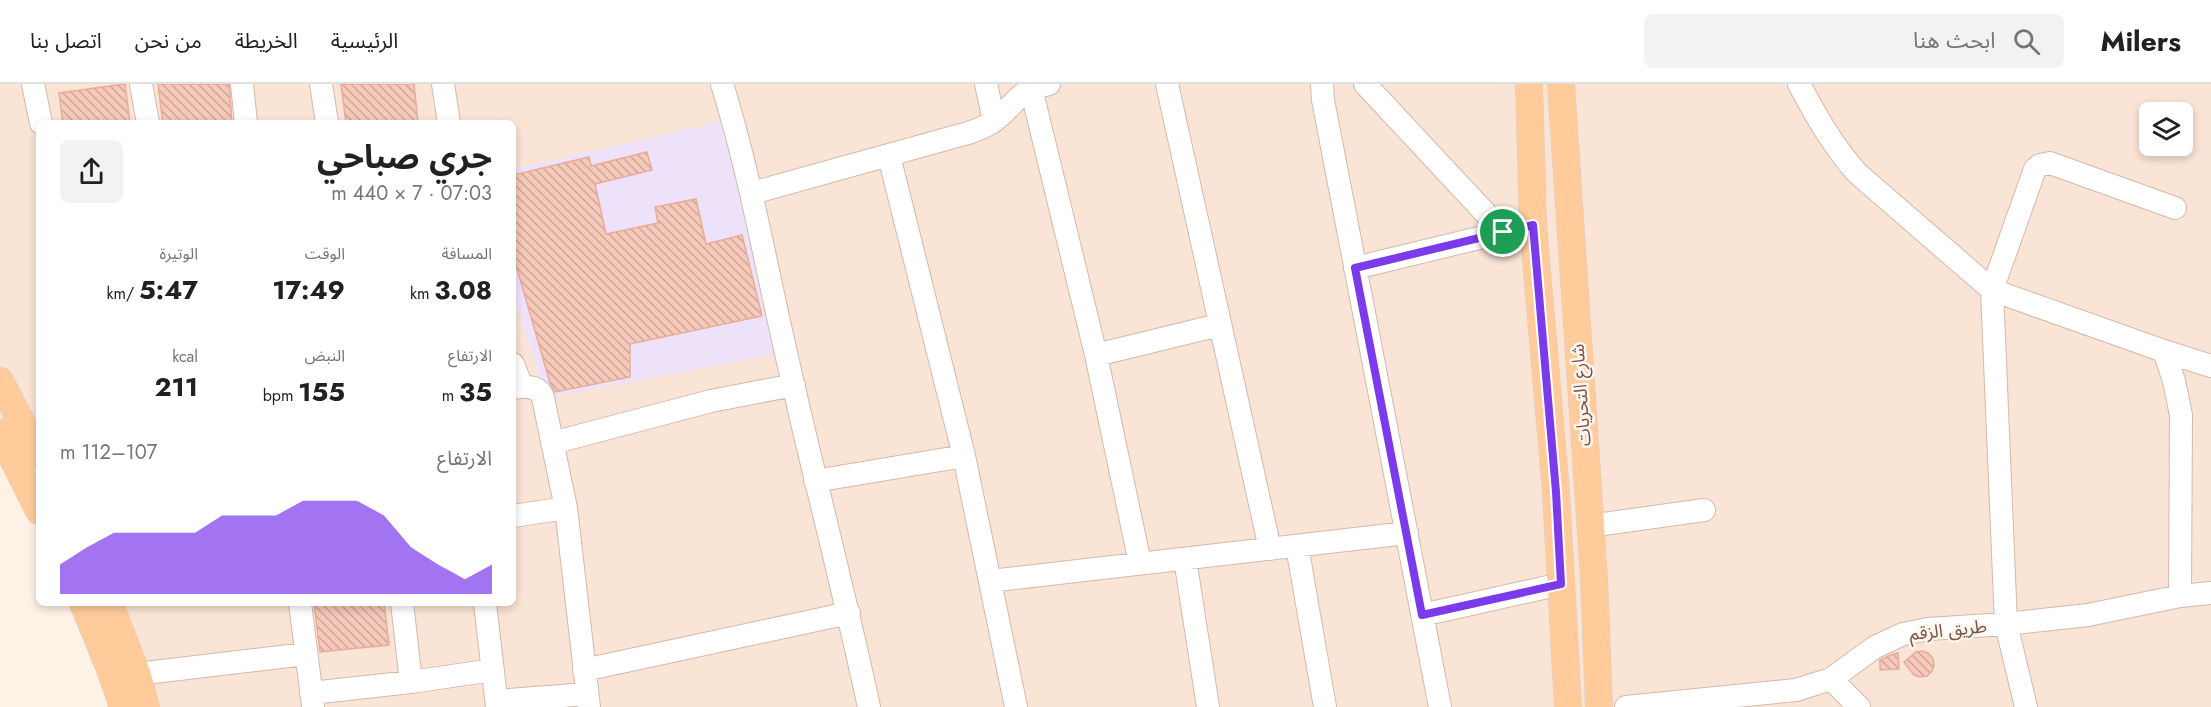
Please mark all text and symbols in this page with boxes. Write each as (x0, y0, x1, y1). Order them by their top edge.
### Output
search box (1644, 14, 2064, 68)
text: Milers (2100, 21, 2181, 62)
text: ابحث هنا (1913, 24, 1995, 56)
icon: search (2010, 25, 2043, 58)
text: اتصل بنا (30, 26, 102, 56)
text: من نحن (135, 26, 202, 56)
text: الخريطة (235, 26, 298, 56)
text: الرئيسية (331, 26, 398, 56)
map controls (2139, 102, 2193, 156)
button: layers (2139, 102, 2193, 156)
text: جري صباحي (317, 133, 492, 180)
button: share (60, 140, 123, 203)
text: 07:03 · 7 × 440 m (331, 179, 492, 208)
pin (1477, 206, 1528, 257)
icon: arrive (1486, 215, 1519, 248)
text: الوتيرة (160, 242, 198, 265)
text: الوقت (305, 242, 345, 265)
text: المسافة (442, 242, 492, 265)
text: 5:47 (139, 271, 198, 309)
text: 17:49 (272, 271, 345, 309)
text: 3.08 (434, 271, 492, 309)
text: /km (106, 282, 139, 305)
text: km (410, 282, 434, 305)
street label: شارع التحريات (1564, 343, 1599, 447)
text: النبض (304, 344, 345, 367)
text: الارتفاع (448, 344, 492, 367)
text: kcal (172, 345, 198, 368)
text: 211 (154, 368, 198, 406)
text: 155 (298, 373, 345, 411)
text: 35 (459, 373, 492, 411)
text: bpm (263, 384, 298, 407)
text: m (442, 384, 459, 407)
text: 107–112 m (60, 438, 157, 467)
text: الارتفاع (437, 444, 492, 473)
street label: طريق الزقم (1908, 613, 1988, 647)

